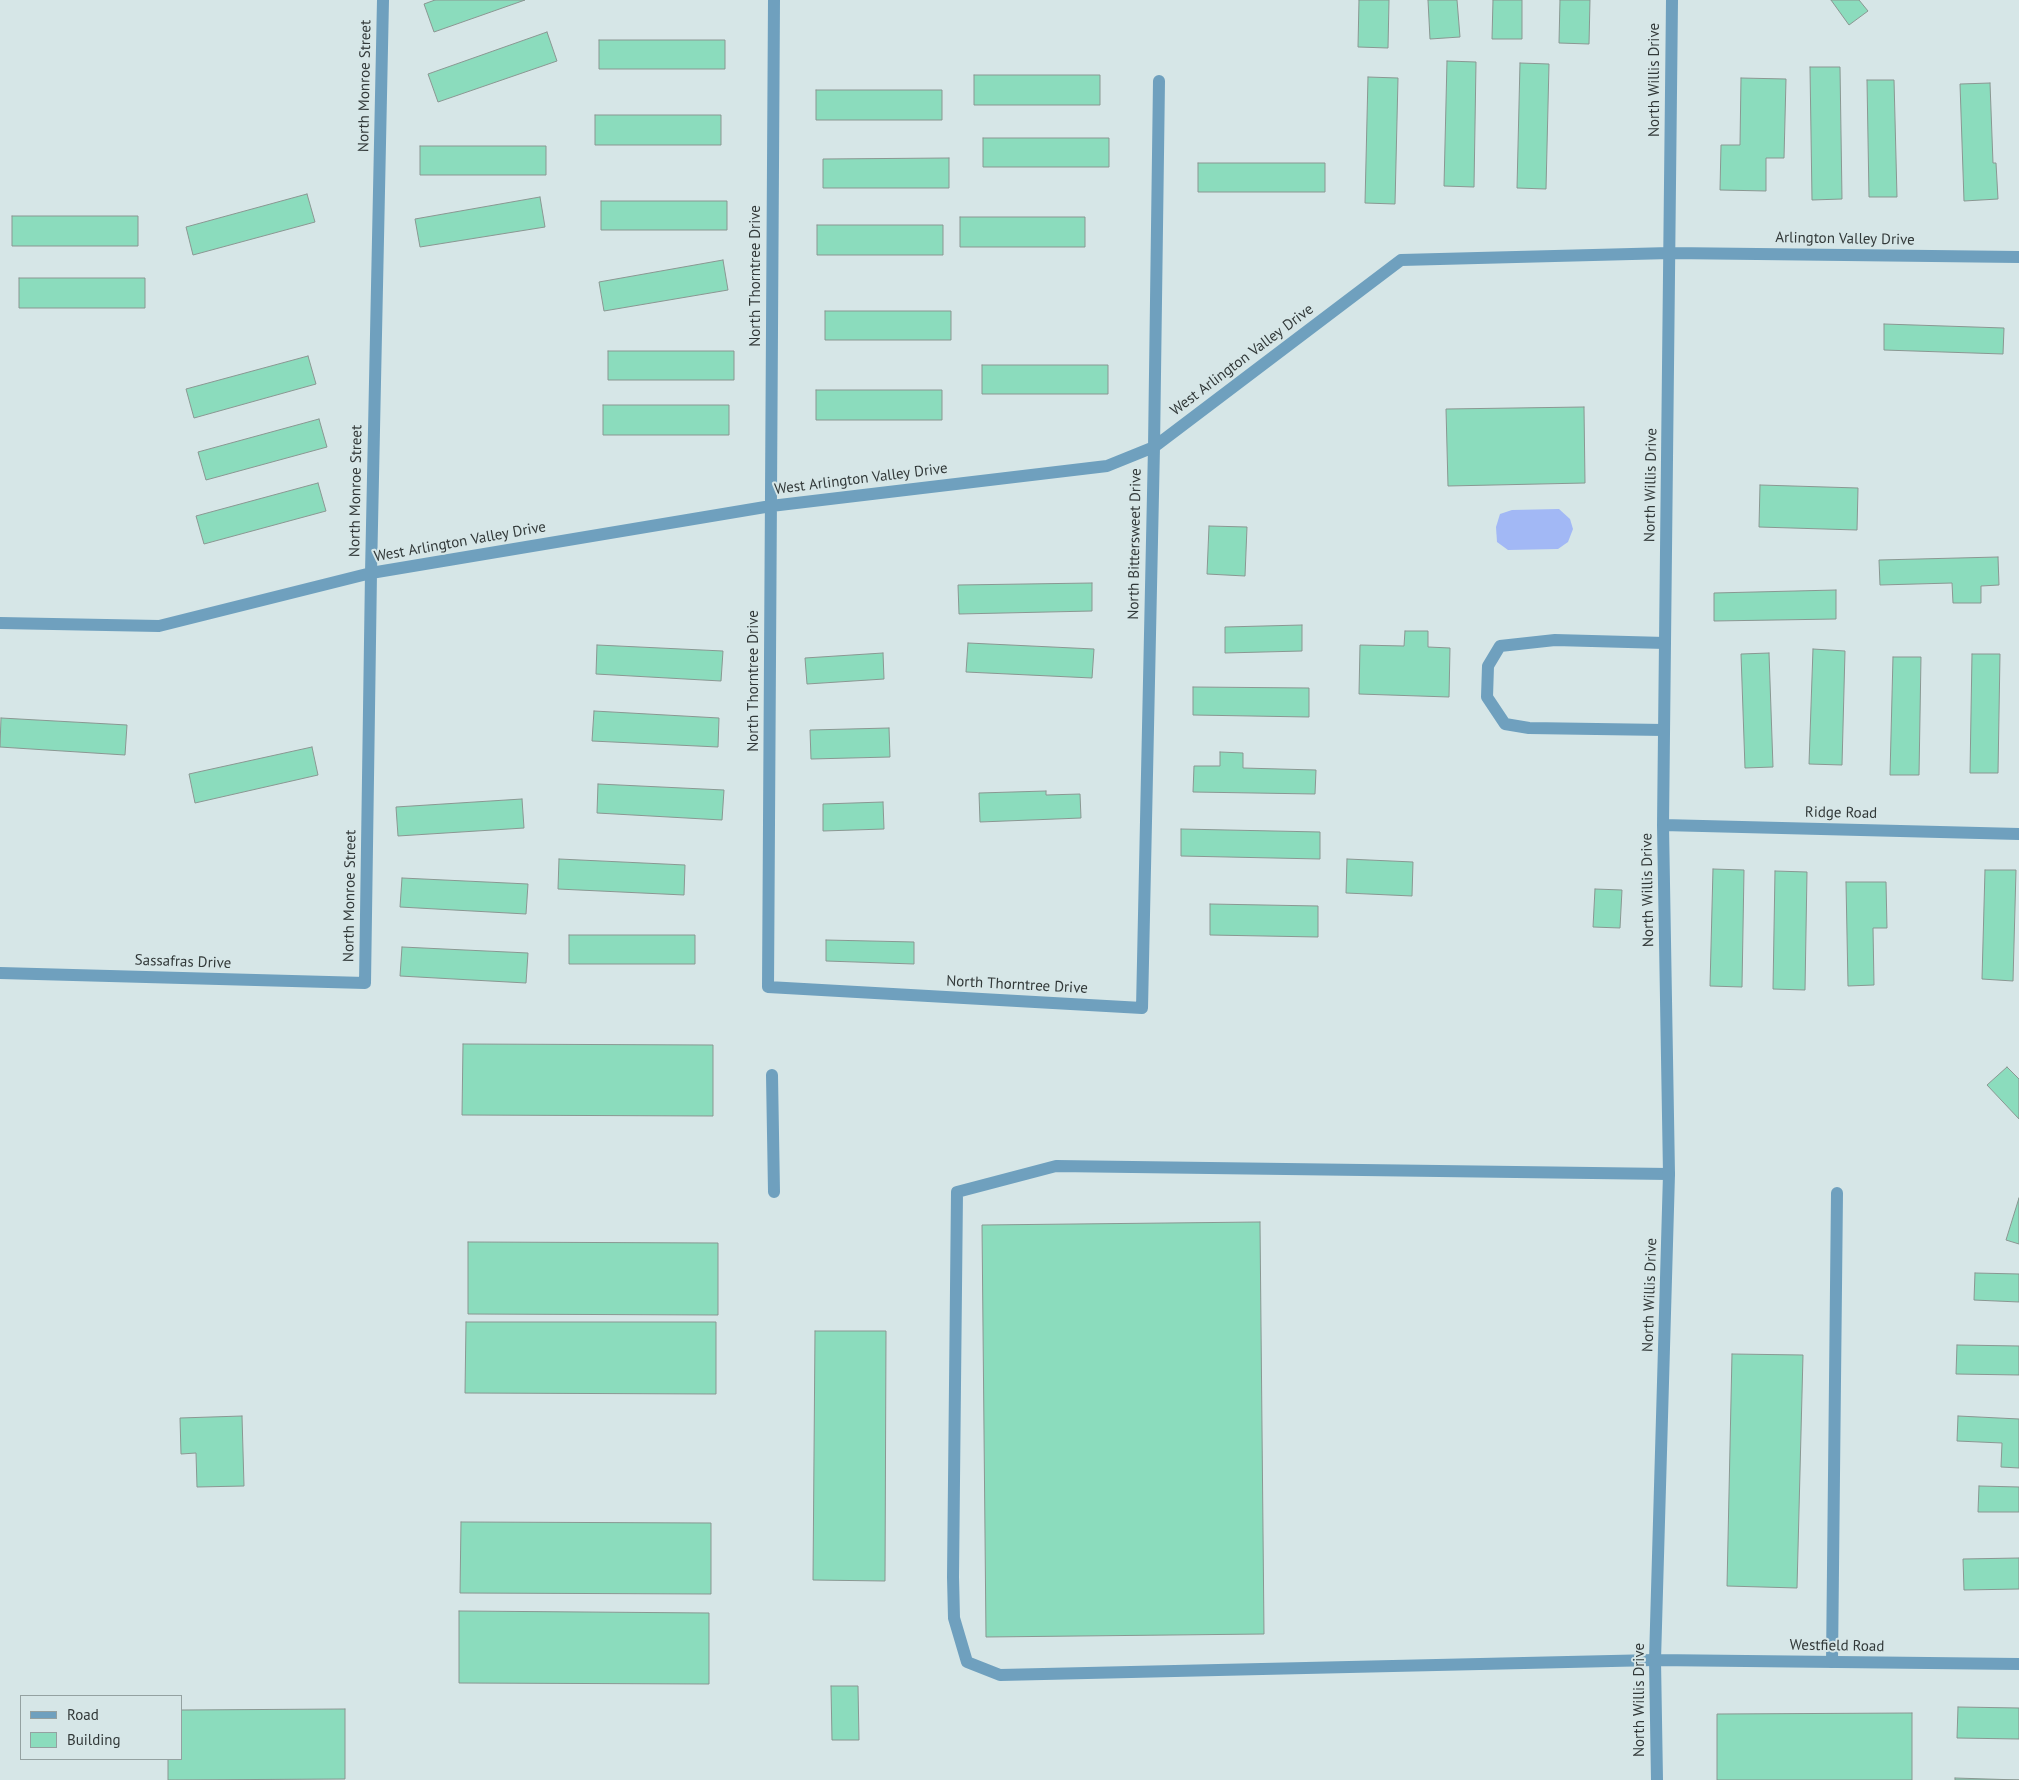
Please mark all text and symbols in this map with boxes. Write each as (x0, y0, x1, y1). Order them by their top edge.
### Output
street label: North Monroe Street (355, 20, 375, 152)
street label: North Willis Drive (1646, 23, 1664, 137)
street label: North Thorntree Drive (747, 205, 765, 347)
street label: Arlington Valley Drive (1775, 229, 1915, 249)
street label: West Arlington Valley Drive (1167, 300, 1317, 420)
street label: North Monroe Street (346, 425, 366, 557)
street label: North Willis Drive (1641, 428, 1661, 542)
street label: West Arlington Valley Drive (773, 459, 949, 499)
street label: North Bittersweet Drive (1125, 468, 1145, 620)
street label: West Arlington Valley Drive (373, 518, 547, 566)
street label: North Thorntree Drive (745, 610, 763, 752)
street label: Ridge Road (1805, 803, 1877, 823)
street label: North Monroe Street (340, 830, 360, 962)
street label: North Willis Drive (1638, 833, 1658, 947)
street label: Sassafras Drive (134, 951, 232, 973)
street label: North Thorntree Drive (946, 972, 1088, 998)
street label: North Willis Drive (1639, 1238, 1661, 1352)
street label: Westfield Road (1789, 1636, 1885, 1656)
street label: North Willis Drive (1631, 1643, 1649, 1757)
legend (20, 1695, 182, 1760)
text: Road (67, 1705, 99, 1724)
text: Building (67, 1730, 121, 1749)

